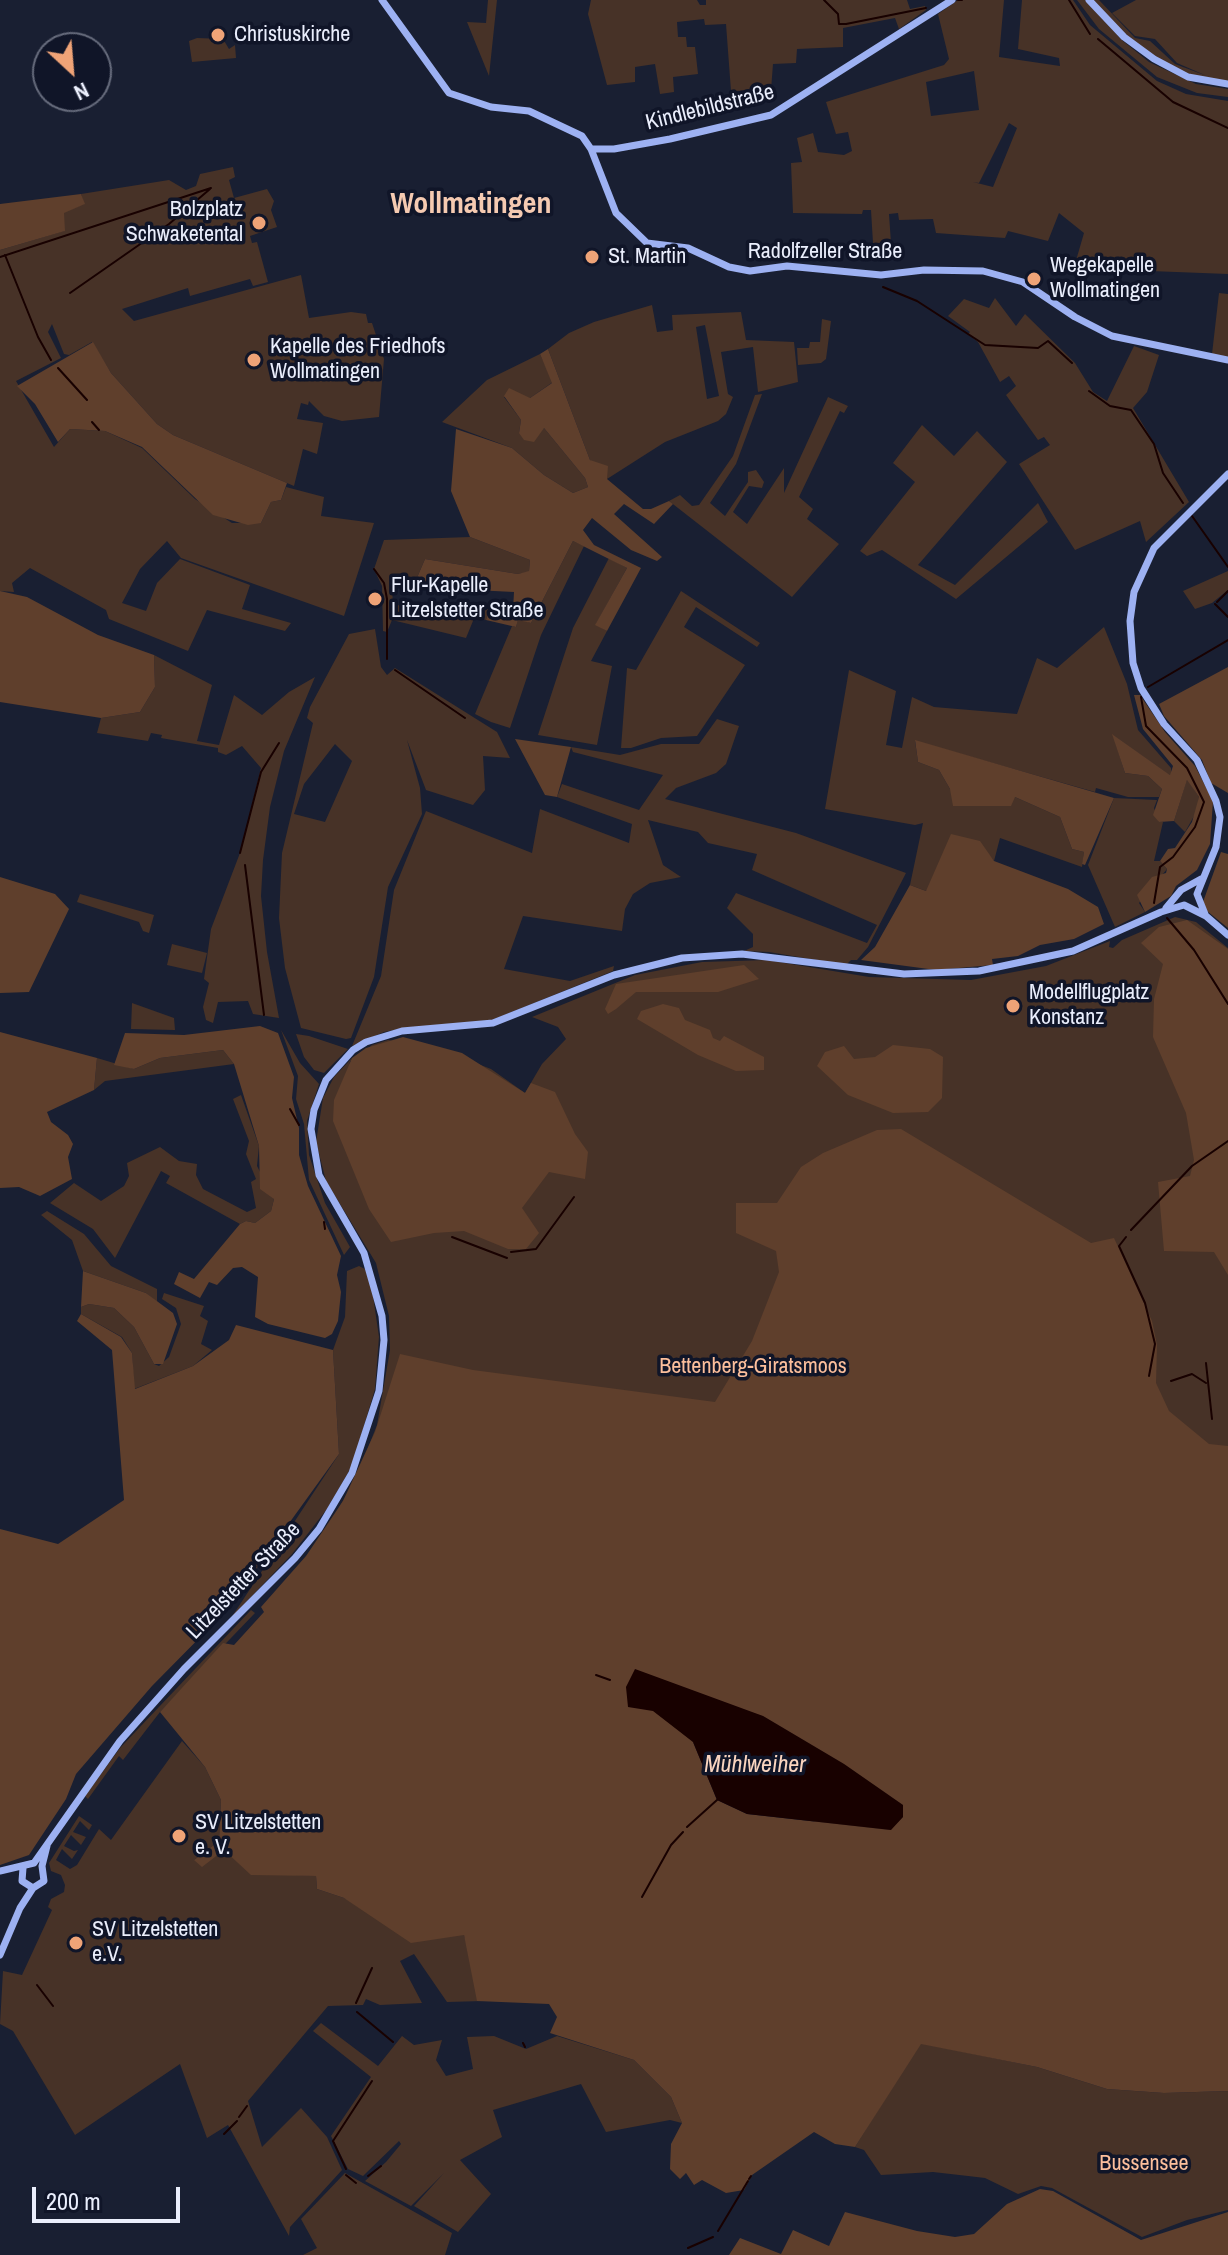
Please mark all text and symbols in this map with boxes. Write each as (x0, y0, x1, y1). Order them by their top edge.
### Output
place label: Christuskirche (234, 22, 350, 48)
marker: Christuskirche (209, 26, 227, 44)
north arrow (32, 32, 112, 112)
text: N (69, 75, 94, 108)
street label: Kindlebildstraße (643, 79, 777, 137)
district label: Wollmatingen (391, 187, 551, 223)
place label: Bolzplatz Schwaketental (126, 197, 243, 248)
marker: Bolzplatz Schwaketental (250, 214, 268, 232)
street label: Radolfzeller Straße (748, 239, 902, 265)
place label: St. Martin (608, 244, 686, 270)
marker: St. Martin (583, 248, 601, 266)
place label: Wegekapelle Wollmatingen (1050, 253, 1160, 304)
marker: Wegekapelle Wollmatingen (1025, 270, 1043, 288)
place label: Kapelle des Friedhofs Wollmatingen (270, 334, 445, 386)
marker: Kapelle des Friedhofs Wollmatingen (245, 351, 263, 369)
place label: Flur-Kapelle Litzelstetter Straße (391, 573, 543, 624)
marker: Flur-Kapelle Litzelstetter Straße (366, 590, 384, 608)
place label: Modellflugplatz Konstanz (1029, 980, 1149, 1032)
marker: Modellflugplatz Konstanz (1004, 997, 1022, 1015)
park label: Bettenberg-Giratsmoos (659, 1354, 847, 1380)
street label: Litzelstetter Straße (182, 1517, 306, 1645)
water label: Mühlweiher (704, 1752, 806, 1780)
place label: SV Litzelstetten e. V. (195, 1810, 321, 1862)
marker: SV Litzelstetten e. V. (170, 1827, 188, 1845)
place label: SV Litzelstetten e.V. (92, 1917, 218, 1968)
marker: SV Litzelstetten e.V. (67, 1934, 85, 1952)
park label: Bussensee (1099, 2151, 1189, 2177)
scale bar (36, 2171, 184, 2221)
text: 200 m (46, 2185, 101, 2217)

